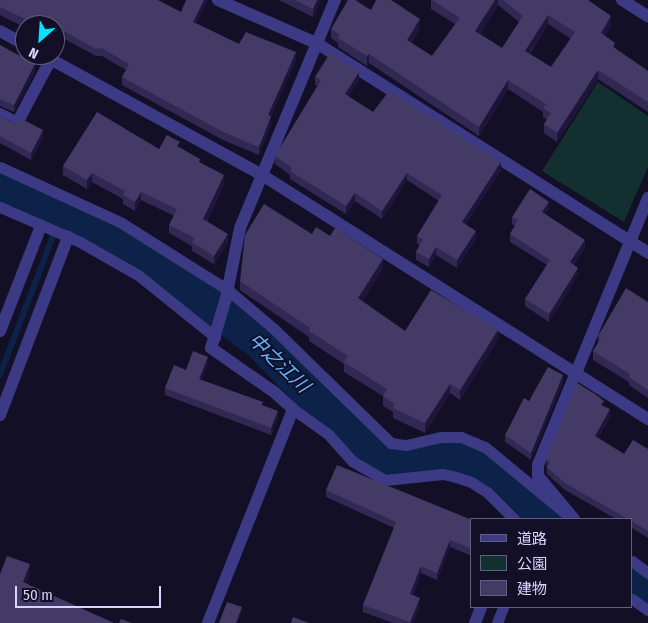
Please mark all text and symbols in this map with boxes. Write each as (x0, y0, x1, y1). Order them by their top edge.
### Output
north arrow (15, 15, 65, 65)
text: N (26, 44, 41, 63)
water label: 中之江川 (244, 328, 314, 398)
legend (470, 518, 633, 608)
text: 道路 (517, 530, 547, 548)
text: 公園 (517, 555, 547, 573)
scale bar (18, 576, 164, 608)
text: 建物 (517, 580, 547, 598)
text: 50 m (23, 586, 53, 604)

